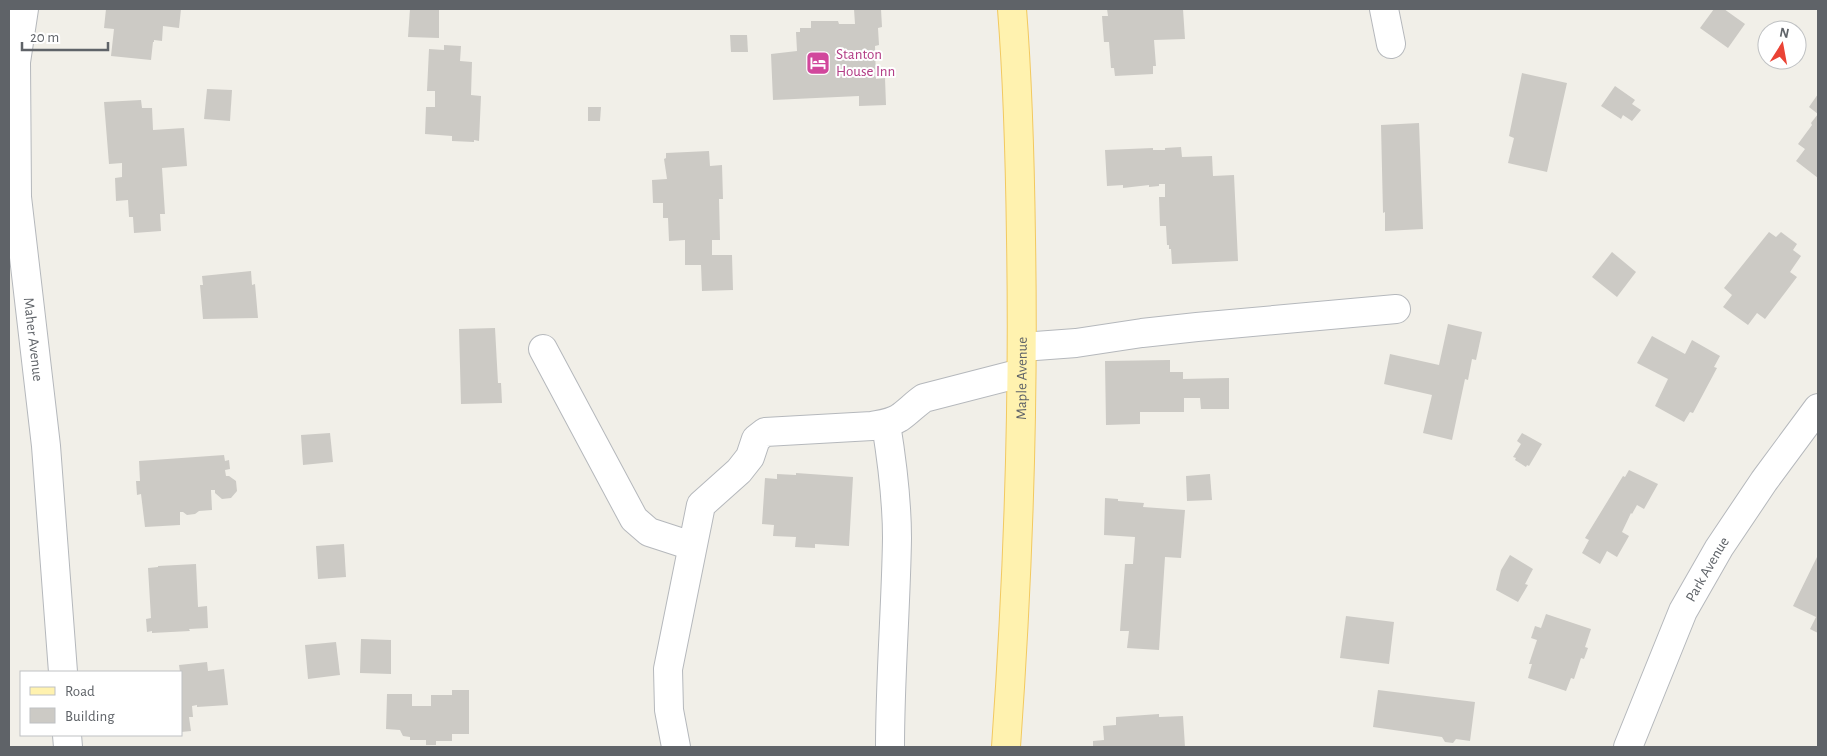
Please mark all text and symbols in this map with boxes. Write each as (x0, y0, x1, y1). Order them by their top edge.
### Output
scale bar (22, 20, 109, 52)
north arrow (1757, 20, 1807, 70)
text: N (1778, 25, 1790, 41)
text: 20 m (30, 30, 59, 45)
place label: Stanton House Inn (836, 47, 895, 79)
hotel icon: Stanton House Inn (805, 50, 831, 76)
street label: Maher Avenue (21, 297, 46, 382)
street label: Maple Avenue (1013, 337, 1029, 420)
street label: Park Avenue (1683, 534, 1732, 604)
legend (20, 671, 182, 736)
text: Road (65, 684, 95, 699)
text: Building (65, 709, 115, 724)

